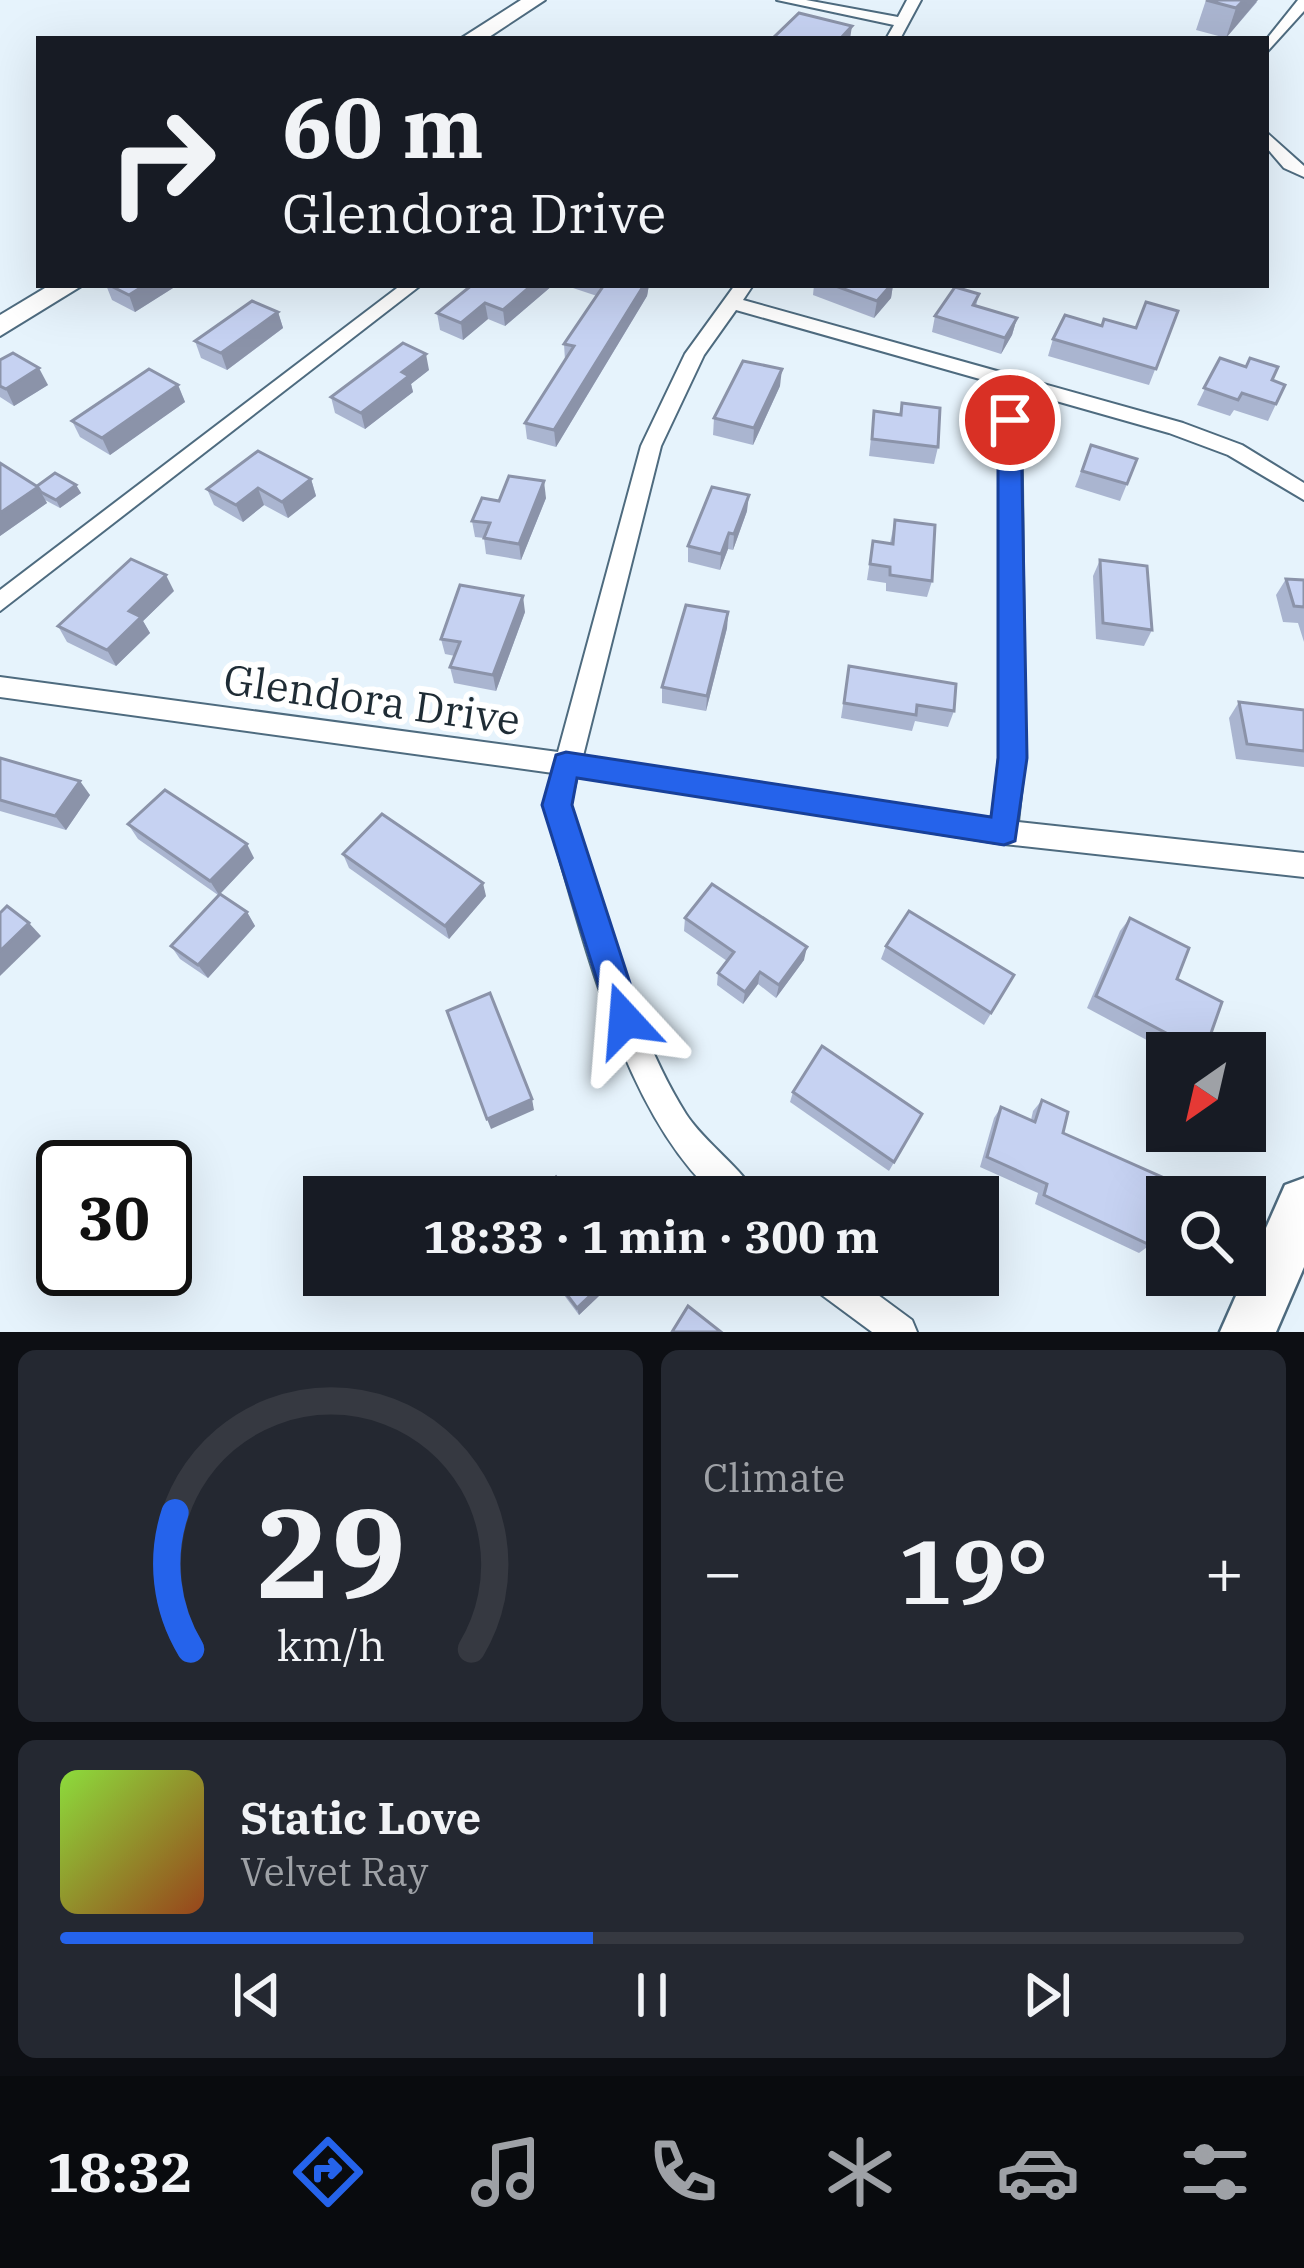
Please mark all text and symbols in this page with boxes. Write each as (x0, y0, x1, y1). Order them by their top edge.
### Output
text: 60 m (282, 72, 484, 181)
icon: right (84, 84, 240, 240)
text: Glendora Drive (282, 178, 666, 248)
pin (959, 369, 1061, 471)
icon: arrive (977, 387, 1043, 453)
street label: Glendora Drive (220, 651, 524, 747)
position arrow (562, 957, 688, 1083)
north arrow (1146, 1032, 1266, 1152)
map controls (1146, 1032, 1266, 1296)
speed limit sign: 30 (36, 1140, 192, 1296)
button: search (1146, 1176, 1266, 1296)
text: 18:33 · 1 min · 300 m (423, 1207, 879, 1265)
text: Climate (703, 1452, 845, 1503)
text: 29 (256, 1470, 405, 1632)
text: 19° (898, 1512, 1049, 1629)
text: − (703, 1528, 743, 1614)
text: + (1204, 1528, 1244, 1614)
text: km/h (276, 1617, 385, 1673)
text: Static Love (240, 1788, 481, 1846)
text: Velvet Ray (240, 1846, 428, 1897)
icon: previous (224, 1962, 290, 2028)
icon: pause (619, 1962, 685, 2028)
icon: next (1014, 1962, 1080, 2028)
icon: directions (286, 2130, 370, 2214)
icon: music (464, 2130, 548, 2214)
icon: phone (641, 2130, 725, 2214)
icon: climate (818, 2130, 902, 2214)
icon: car (996, 2130, 1080, 2214)
icon: filters (1173, 2130, 1257, 2214)
text: 18:32 (47, 2137, 193, 2207)

